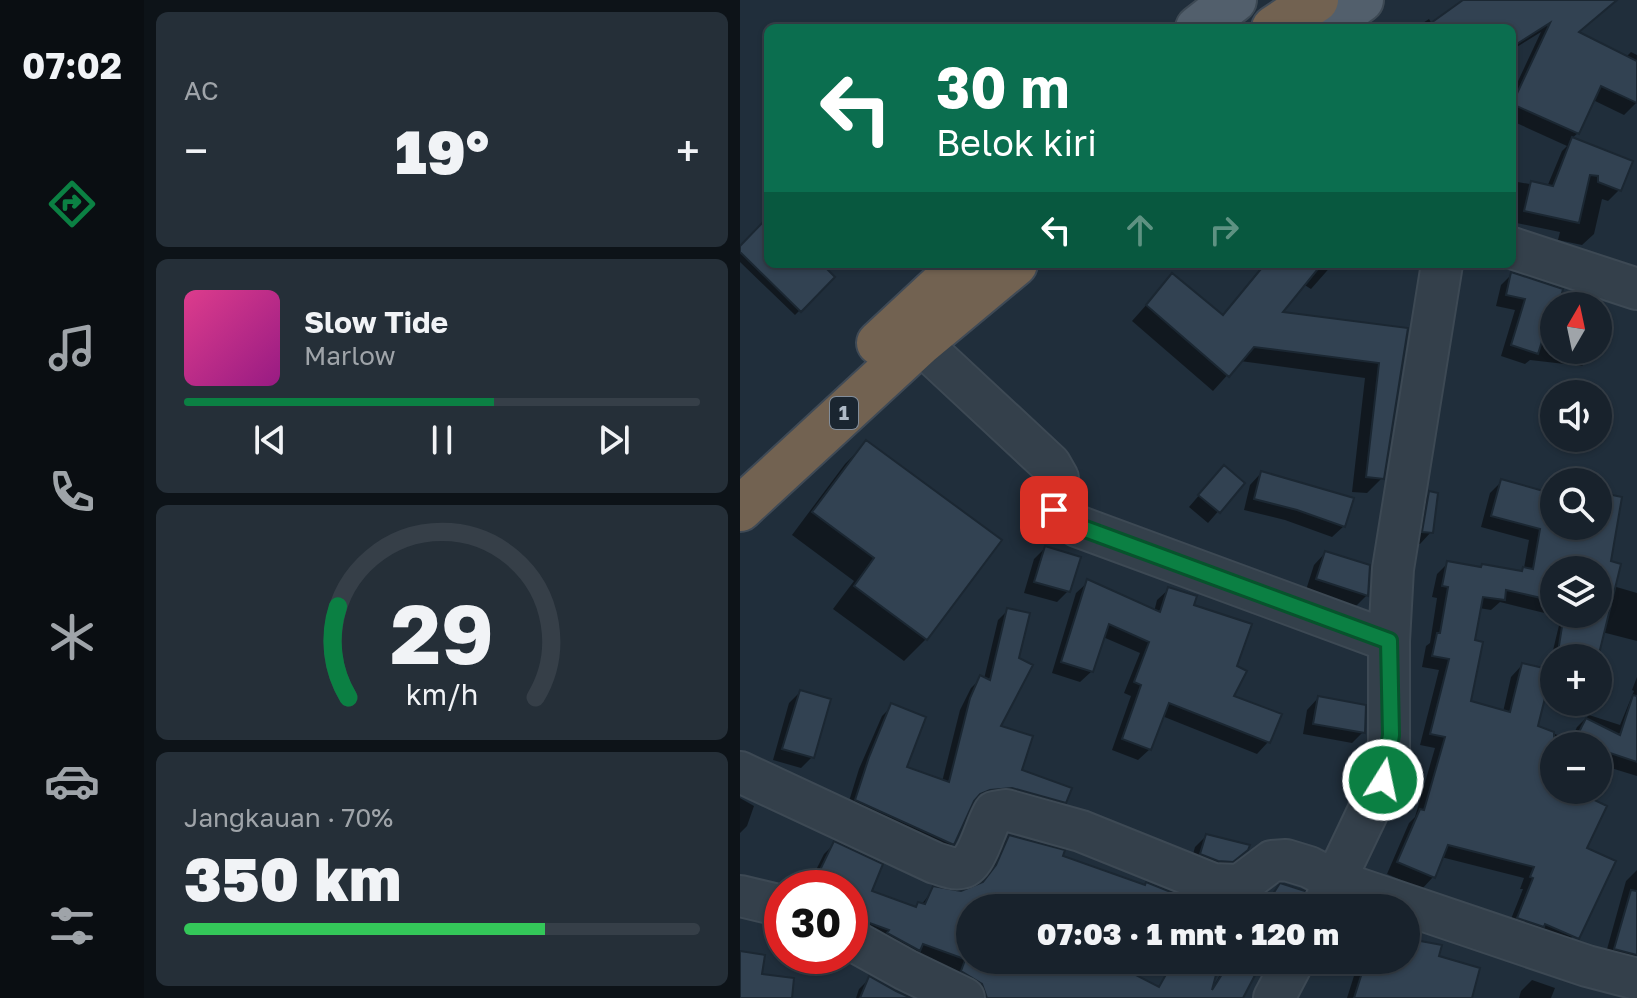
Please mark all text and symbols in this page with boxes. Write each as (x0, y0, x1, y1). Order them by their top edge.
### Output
text: 07:02 (22, 44, 122, 87)
text: 30 m (936, 53, 1070, 120)
icon: left (804, 56, 908, 160)
text: AC (184, 75, 219, 106)
text: 19° (395, 115, 489, 187)
text: Belok kiri (936, 121, 1097, 164)
text: − (184, 124, 208, 177)
text: + (676, 124, 700, 177)
icon: directions (44, 176, 100, 232)
icon: left (1034, 208, 1078, 252)
icon: ahead (1118, 208, 1162, 252)
icon: right (1202, 208, 1246, 252)
north arrow (1540, 292, 1612, 364)
map controls (1540, 292, 1612, 804)
text: Slow Tide (304, 304, 448, 340)
icon: music (44, 320, 100, 376)
text: Marlow (304, 340, 396, 371)
button: sound (1540, 380, 1612, 452)
road number: 1 (830, 397, 858, 429)
icon: previous (248, 418, 292, 462)
icon: pause (420, 418, 464, 462)
icon: next (592, 418, 636, 462)
icon: phone (44, 464, 100, 520)
button: search (1540, 468, 1612, 540)
pin (1020, 476, 1088, 544)
icon: arrive (1032, 488, 1076, 532)
button: layers (1540, 556, 1612, 628)
text: 29 (390, 582, 494, 682)
icon: climate (44, 609, 100, 665)
button: + (1540, 644, 1612, 716)
text: km/h (406, 677, 478, 711)
button: − (1540, 732, 1612, 804)
position arrow (1341, 738, 1425, 822)
icon: car (44, 753, 100, 809)
text: Jangkauan · 70% (184, 802, 393, 833)
text: 350 km (184, 842, 401, 914)
speed limit sign: 30 (764, 870, 868, 974)
icon: filters (44, 898, 100, 954)
text: 07:03 · 1 mnt · 120 m (1037, 916, 1339, 952)

